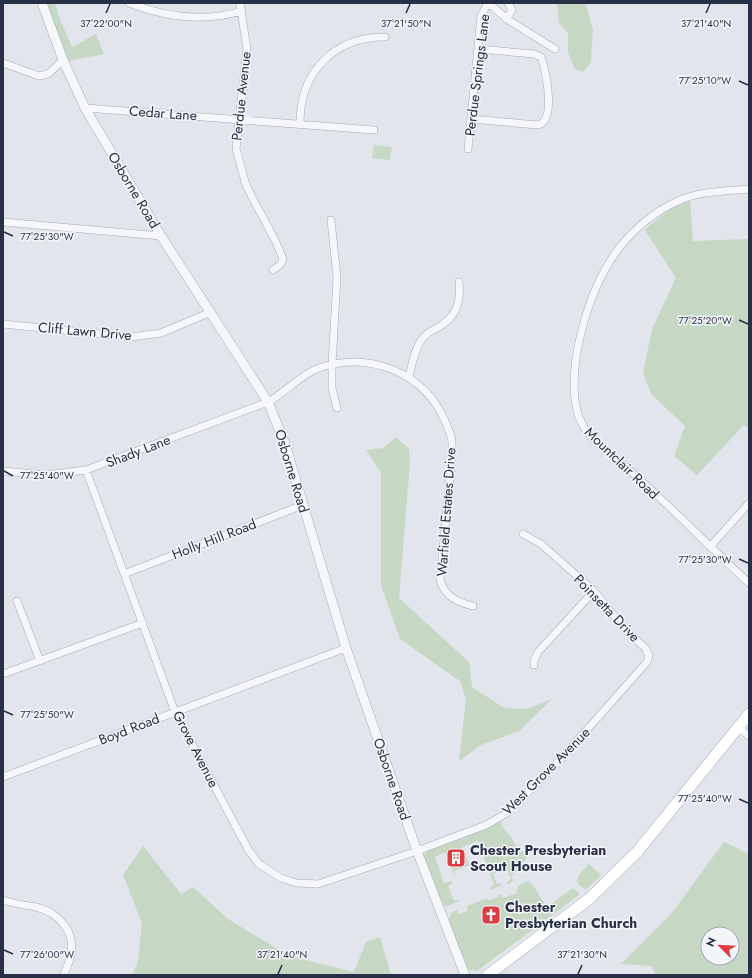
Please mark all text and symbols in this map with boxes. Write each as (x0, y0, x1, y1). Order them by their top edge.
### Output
street label: Perdue Springs Lane (460, 13, 494, 137)
text: 37°22'00"N (80, 16, 132, 31)
text: 37°21'50"N (381, 16, 431, 31)
text: 37°21'40"N (681, 16, 731, 31)
street label: Perdue Avenue (226, 50, 256, 142)
text: 77°25'10"W (679, 73, 731, 88)
street label: Cedar Lane (128, 101, 198, 125)
street label: Osborne Road (103, 148, 165, 232)
text: 77°25'30"W (20, 229, 74, 244)
text: 77°25'20"W (678, 313, 732, 328)
street label: Cliff Lawn Drive (37, 317, 133, 345)
street label: Mountclair Road (580, 422, 664, 504)
street label: Osborne Road (270, 427, 314, 515)
street label: Shady Lane (103, 430, 173, 472)
street label: Warfield Estates Drive (432, 447, 460, 577)
text: 77°25'40"W (20, 468, 74, 483)
street label: Holly Hill Road (169, 514, 259, 564)
text: 77°25'30"W (678, 552, 732, 567)
street label: Poinsetta Drive (569, 570, 645, 646)
text: 77°25'50"W (20, 707, 74, 722)
street label: Grove Avenue (168, 707, 224, 791)
street label: Boyd Road (96, 708, 162, 750)
street label: West Grove Avenue (498, 723, 594, 819)
street label: Osborne Road (369, 735, 415, 823)
text: 77°25'40"W (678, 791, 732, 806)
place label: Chester Presbyterian Scout House (470, 840, 606, 876)
building icon: Chester Presbyterian Scout House (445, 847, 467, 869)
place label: Chester Presbyterian Church (505, 897, 637, 933)
church icon: Chester Presbyterian Church (480, 904, 502, 926)
north arrow (700, 926, 740, 966)
text: N (702, 935, 720, 949)
text: 77°26'00"W (20, 947, 74, 962)
text: 37°21'40"N (257, 947, 307, 962)
text: 37°21'30"N (557, 947, 607, 962)

